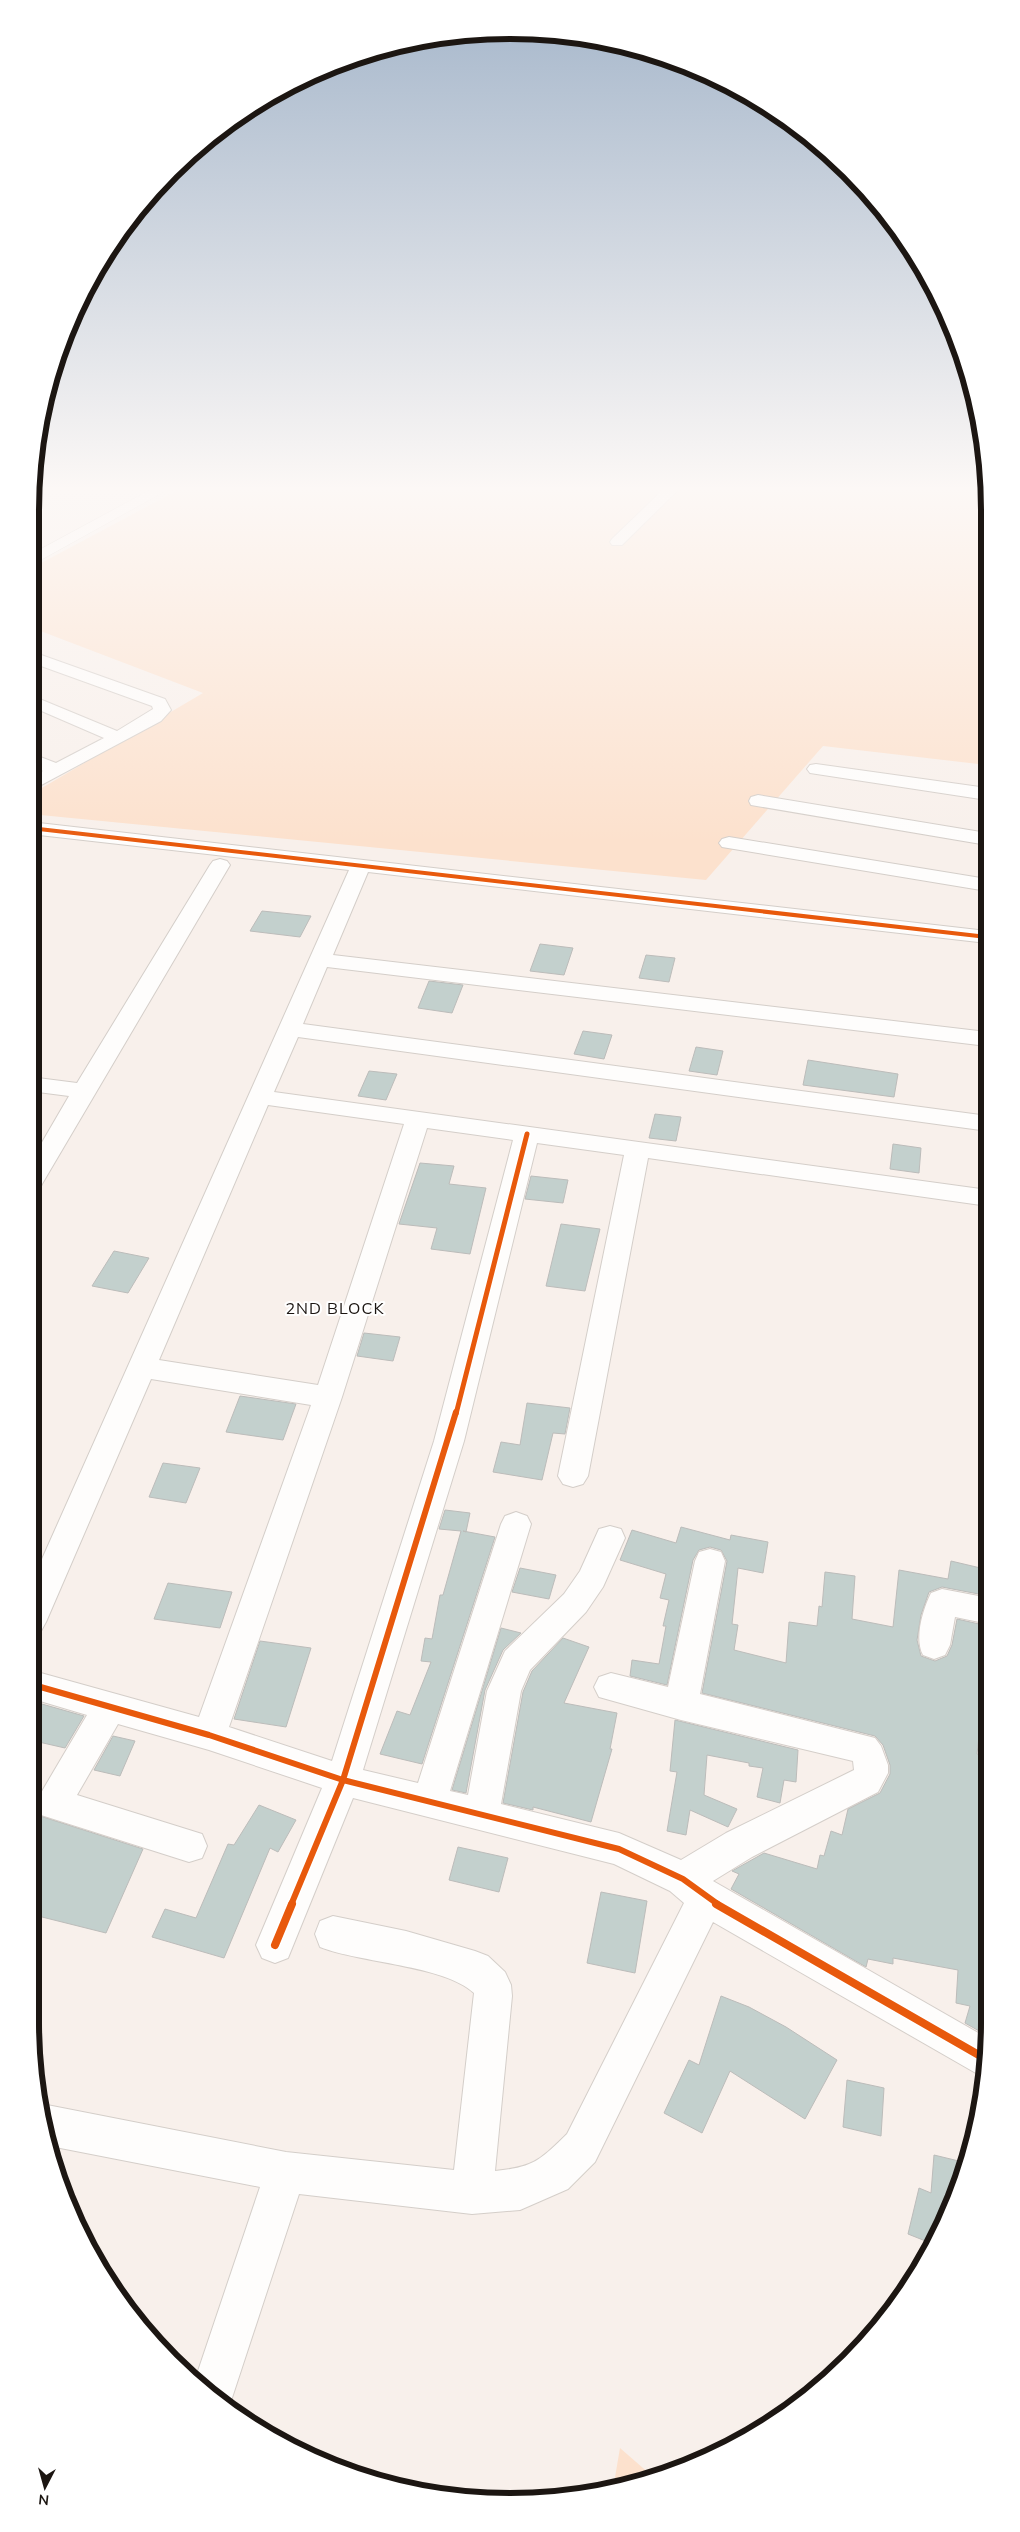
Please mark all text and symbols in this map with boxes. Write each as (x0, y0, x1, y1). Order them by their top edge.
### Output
district label: 2ND BLOCK (285, 1298, 385, 1318)
north arrow (20, 2462, 70, 2512)
text: N (37, 2490, 50, 2509)

